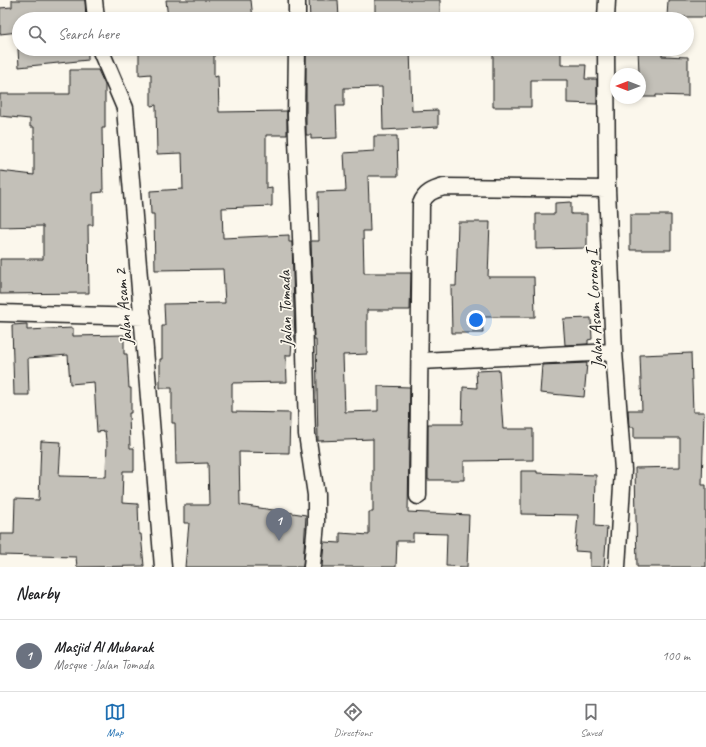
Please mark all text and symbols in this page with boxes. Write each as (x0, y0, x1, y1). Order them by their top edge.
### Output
search box (12, 12, 694, 56)
icon: search (26, 23, 48, 45)
text: Search here (58, 25, 119, 44)
north arrow (610, 68, 646, 104)
street label: Jalan Asam Lorong I (581, 245, 608, 370)
street label: Jalan Asam 2 (110, 267, 137, 347)
street label: Jalan Tomada (274, 269, 297, 349)
your location (466, 310, 486, 330)
pin: 1 (266, 508, 292, 541)
text: Nearby (16, 583, 59, 604)
text: Masjid Al Mubarak (54, 638, 153, 657)
text: 1 (26, 648, 32, 664)
text: 100 m (662, 648, 690, 664)
text: Mosque · Jalan Tomada (54, 657, 154, 673)
tab: Map (104, 701, 126, 739)
tab: Directions (334, 701, 372, 739)
tab: Saved (580, 701, 602, 739)

